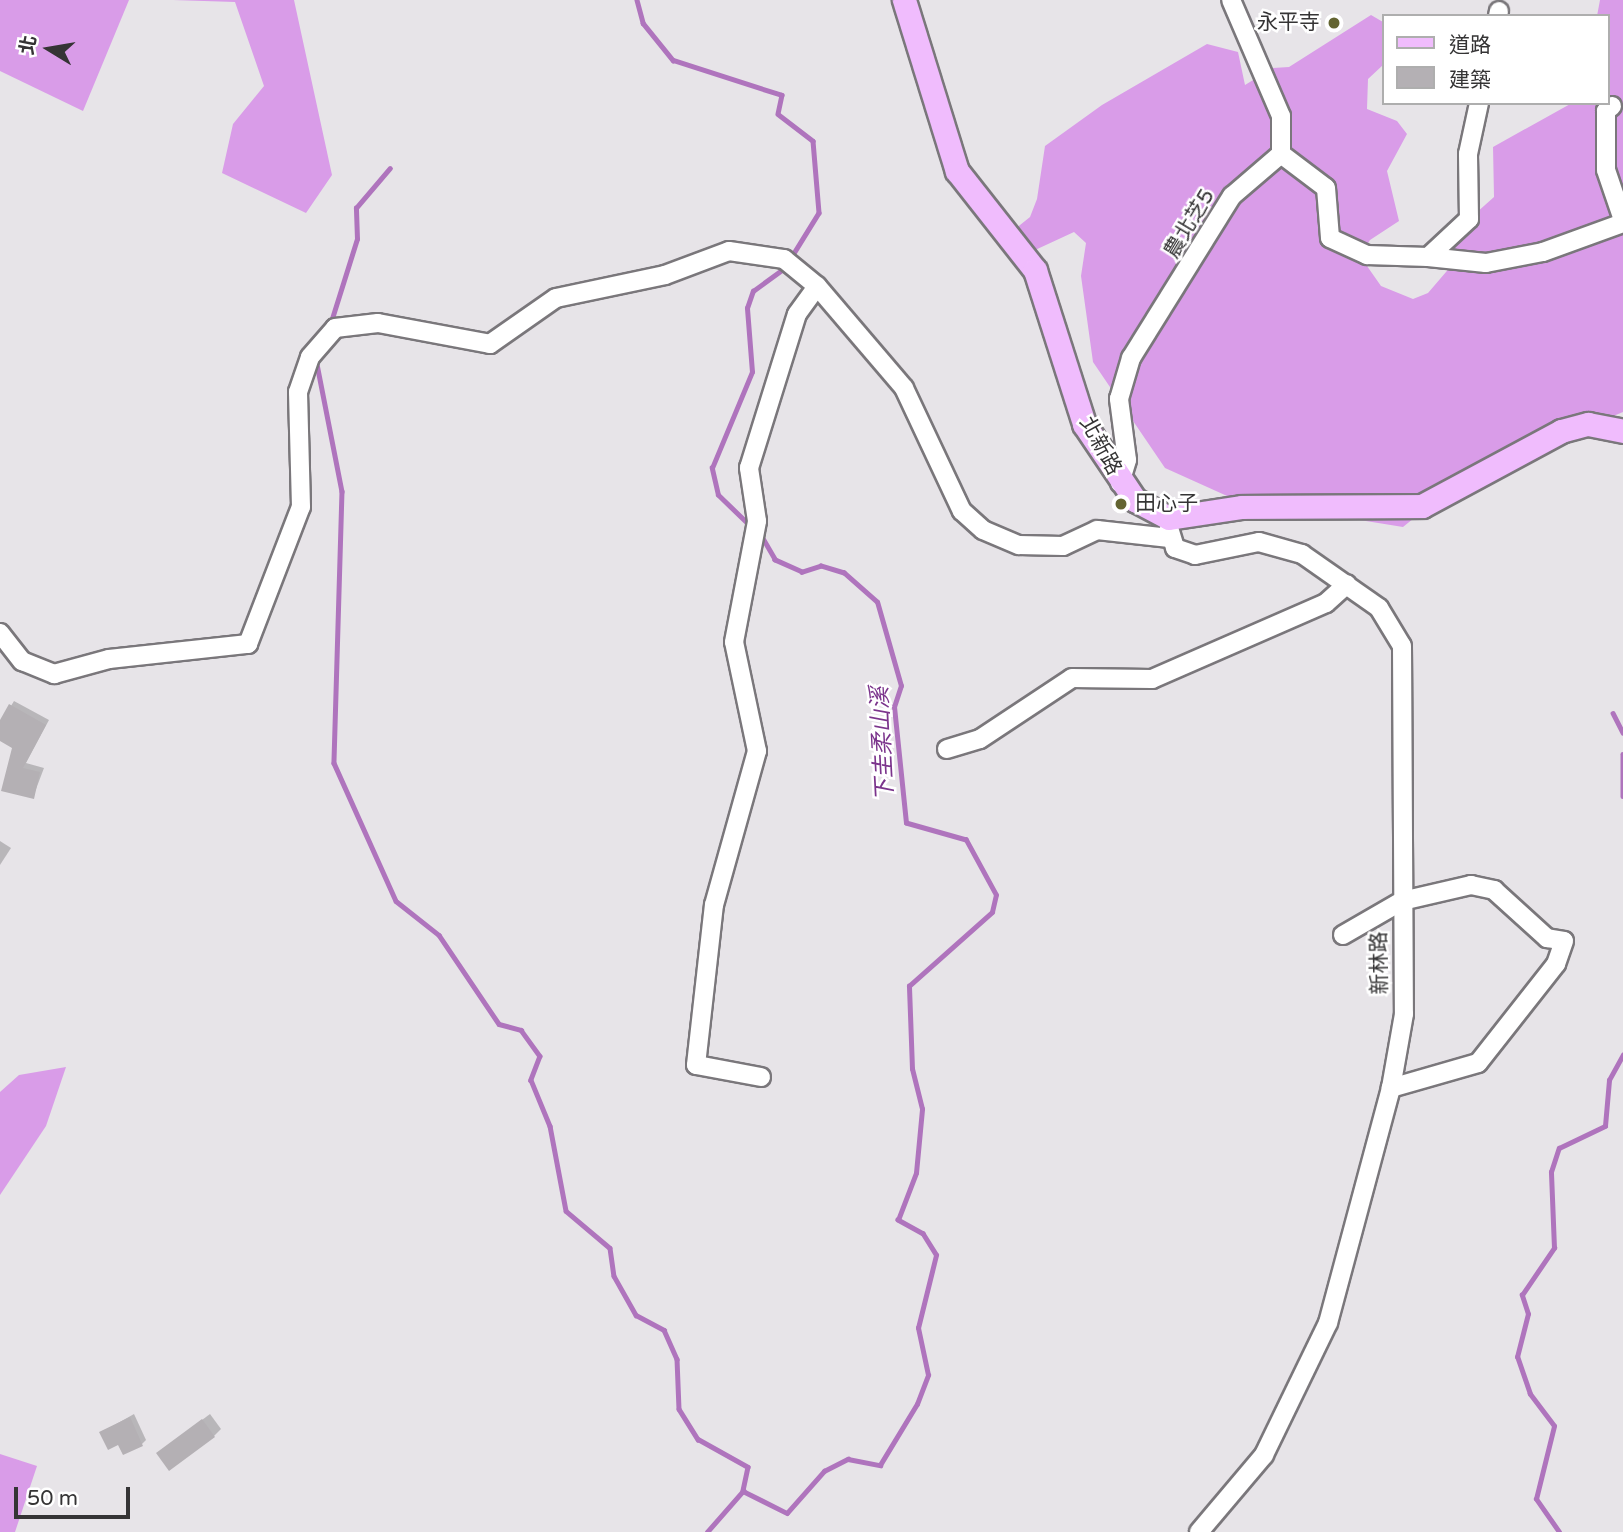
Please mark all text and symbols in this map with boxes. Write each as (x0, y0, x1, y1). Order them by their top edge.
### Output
place label: 永平寺 (1257, 10, 1320, 36)
north arrow (14, 14, 84, 84)
legend (1382, 14, 1609, 105)
marker: 永平寺 (1326, 15, 1342, 31)
text: 道路 (1449, 33, 1491, 58)
text: 北 (16, 34, 41, 56)
text: 建築 (1449, 68, 1491, 93)
street label: 農北芝5 (1160, 185, 1220, 263)
street label: 北新路 (1074, 412, 1126, 480)
place label: 田心子 (1135, 491, 1198, 517)
marker: 田心子 (1113, 496, 1129, 512)
water label: 下圭柔山溪 (866, 686, 900, 802)
street label: 新林路 (1367, 931, 1393, 995)
scale bar (18, 1472, 133, 1516)
text: 50 m (27, 1486, 78, 1511)

